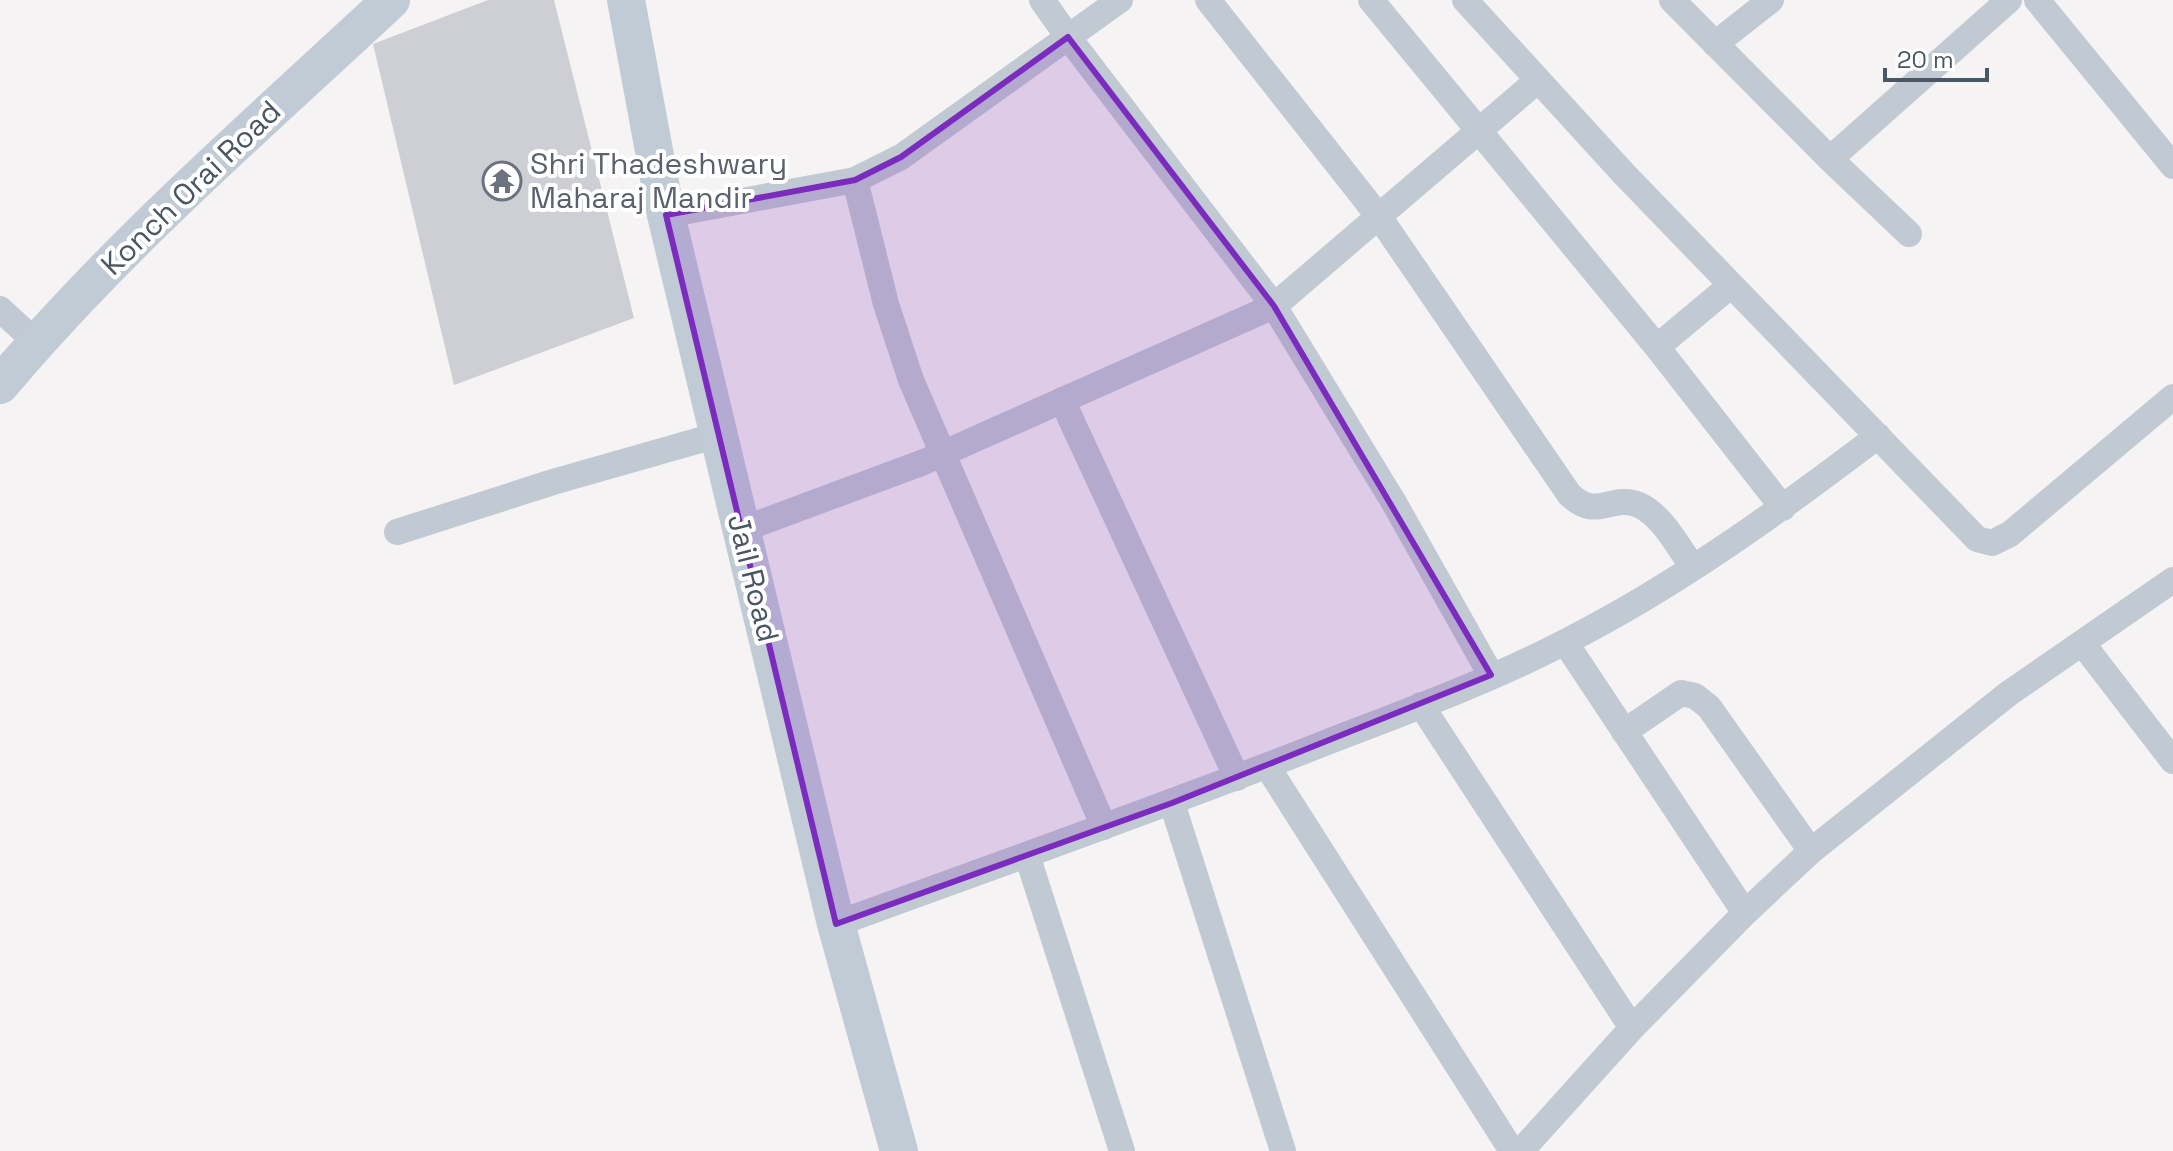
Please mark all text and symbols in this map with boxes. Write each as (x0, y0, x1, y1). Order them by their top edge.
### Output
scale bar (1885, 32, 1987, 82)
text: 20 m (1897, 44, 1954, 75)
street label: Konch Orai Road (92, 92, 289, 283)
place label: Shri Thadeshwary Maharaj Mandir (530, 144, 787, 217)
temple icon: Shri Thadeshwary Maharaj Mandir (481, 160, 523, 202)
street label: Jail Road (719, 510, 788, 646)

